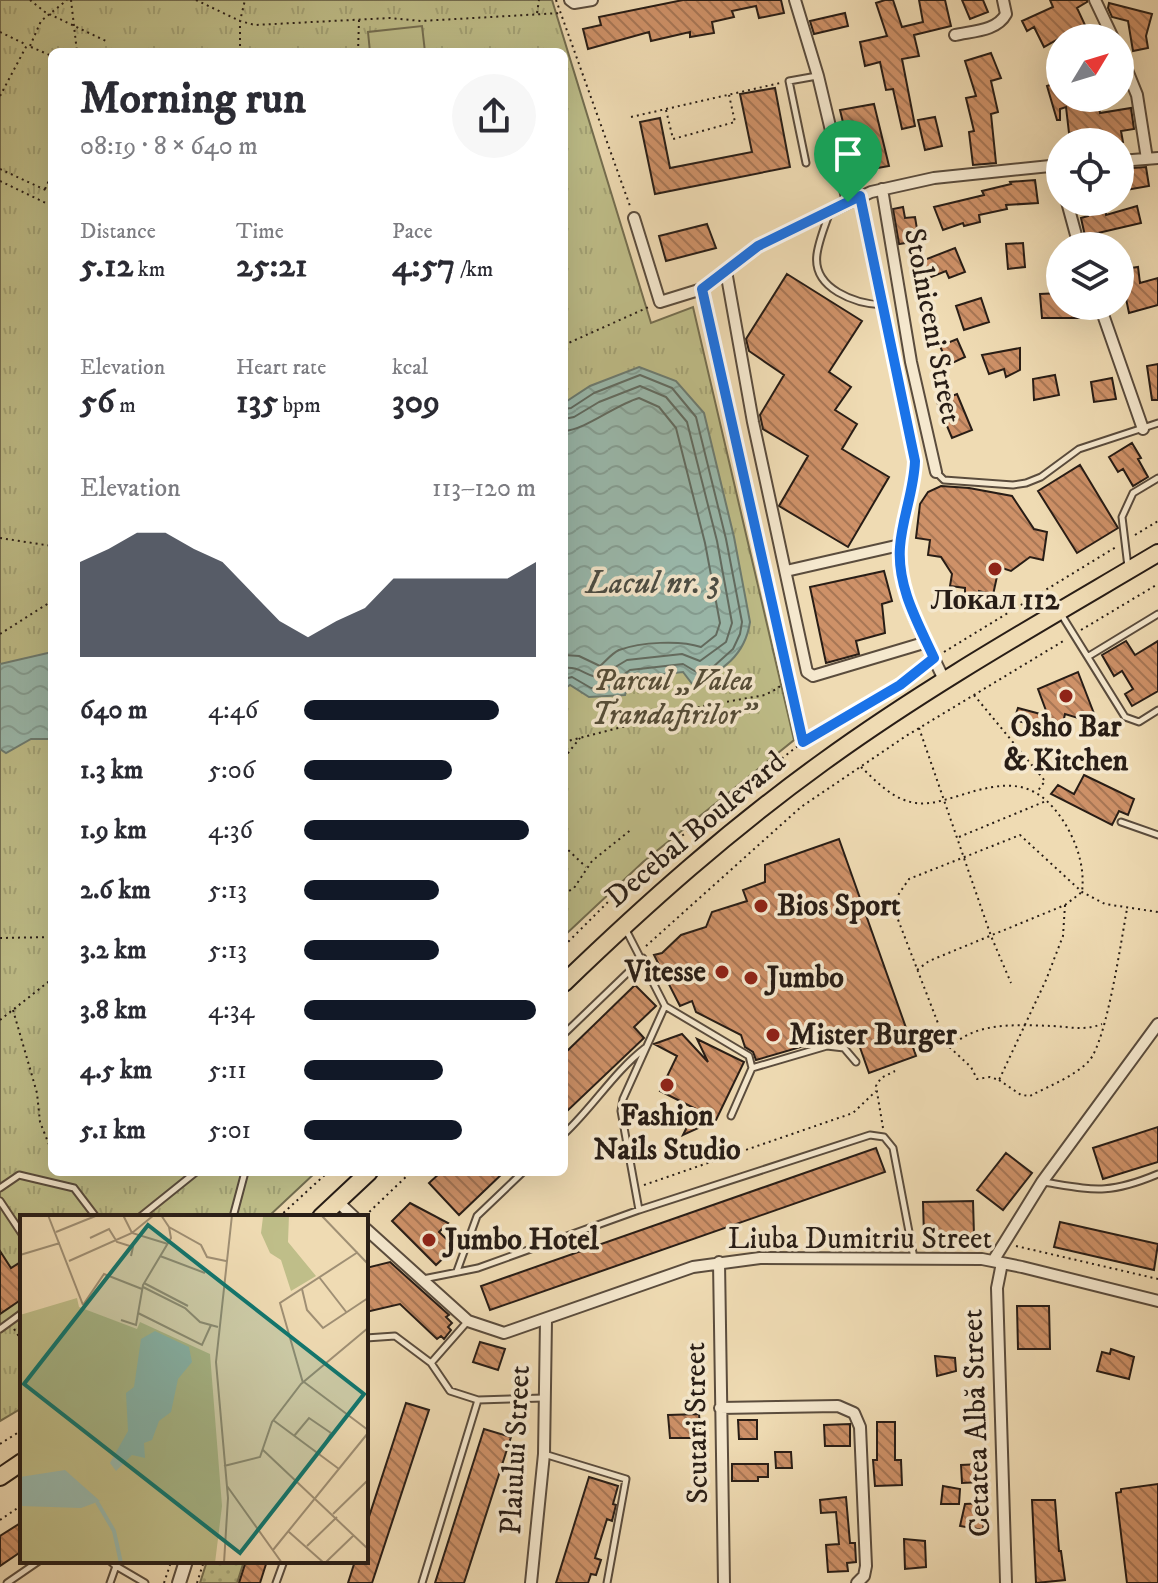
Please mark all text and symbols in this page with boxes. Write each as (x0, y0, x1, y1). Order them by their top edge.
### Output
north arrow (1046, 24, 1134, 112)
map controls (1046, 24, 1134, 320)
text: Morning run (80, 72, 306, 127)
button: share (452, 74, 536, 158)
pin (814, 120, 882, 202)
button: locate (1046, 128, 1134, 216)
text: 08:19 · 8 × 640 m (80, 130, 258, 163)
icon: arrive (826, 132, 870, 176)
text: Distance (80, 218, 156, 245)
text: Time (236, 218, 284, 245)
text: Pace (392, 218, 433, 245)
street label: Stolniceni Street (895, 225, 969, 427)
button: layers (1046, 232, 1134, 320)
text: 5.12 (80, 245, 133, 287)
text: 25:21 (236, 245, 307, 287)
text: 4:57 (392, 245, 455, 287)
text: km (133, 256, 165, 283)
text: /km (455, 256, 493, 283)
text: Elevation (80, 354, 165, 381)
text: Heart rate (236, 354, 326, 381)
text: kcal (392, 354, 428, 381)
text: 56 (80, 381, 115, 423)
text: 135 (236, 381, 278, 423)
text: 309 (392, 381, 440, 423)
text: m (115, 392, 136, 419)
text: bpm (278, 392, 321, 419)
text: Elevation (80, 472, 181, 505)
text: 113–120 m (432, 472, 536, 505)
marker: Локал 112 (986, 560, 1004, 578)
water label: Lacul nr. 3 (584, 564, 720, 604)
place label: Локал 112 (931, 582, 1060, 619)
park label: Parcul „Valea Trandafirilor” (591, 663, 759, 734)
marker: Osho Bar & Kitchen (1057, 687, 1075, 705)
text: 640 m (80, 694, 148, 727)
text: 4:46 (208, 694, 258, 727)
place label: Osho Bar & Kitchen (1004, 709, 1129, 780)
street label: Decebal Boulevard (598, 744, 794, 916)
text: 1.3 km (80, 754, 143, 787)
text: 5:06 (208, 754, 255, 787)
text: 1.9 km (80, 814, 147, 847)
text: 4:36 (208, 814, 253, 847)
text: 2.6 km (80, 874, 151, 907)
text: 5:13 (208, 874, 247, 907)
place label: Bios Sport (777, 888, 901, 925)
marker: Bios Sport (752, 897, 770, 915)
text: 3.2 km (80, 934, 147, 967)
text: 5:13 (208, 934, 247, 967)
place label: Vitesse (624, 954, 707, 991)
place label: Jumbo (764, 960, 844, 997)
marker: Vitesse (713, 963, 731, 981)
marker: Jumbo (742, 969, 760, 987)
text: 3.8 km (80, 994, 147, 1027)
text: 4:34 (208, 994, 254, 1027)
place label: Mister Burger (789, 1017, 957, 1054)
marker: Mister Burger (764, 1026, 782, 1044)
text: 4.5 km (80, 1054, 152, 1087)
text: 5:11 (208, 1054, 247, 1087)
marker: Fashion Nails Studio (658, 1076, 676, 1094)
place label: Fashion Nails Studio (594, 1098, 740, 1169)
text: 5.1 km (80, 1114, 146, 1147)
text: 5:01 (208, 1114, 251, 1147)
inset map (20, 1215, 368, 1563)
street label: Liuba Dumitriu Street (728, 1221, 992, 1258)
place label: Jumbo Hotel (442, 1222, 600, 1259)
marker: Jumbo Hotel (420, 1231, 438, 1249)
street label: Cetatea Albă Street (955, 1308, 999, 1538)
street label: Scutari Street (677, 1342, 717, 1504)
street label: Plaiului Street (493, 1364, 539, 1536)

